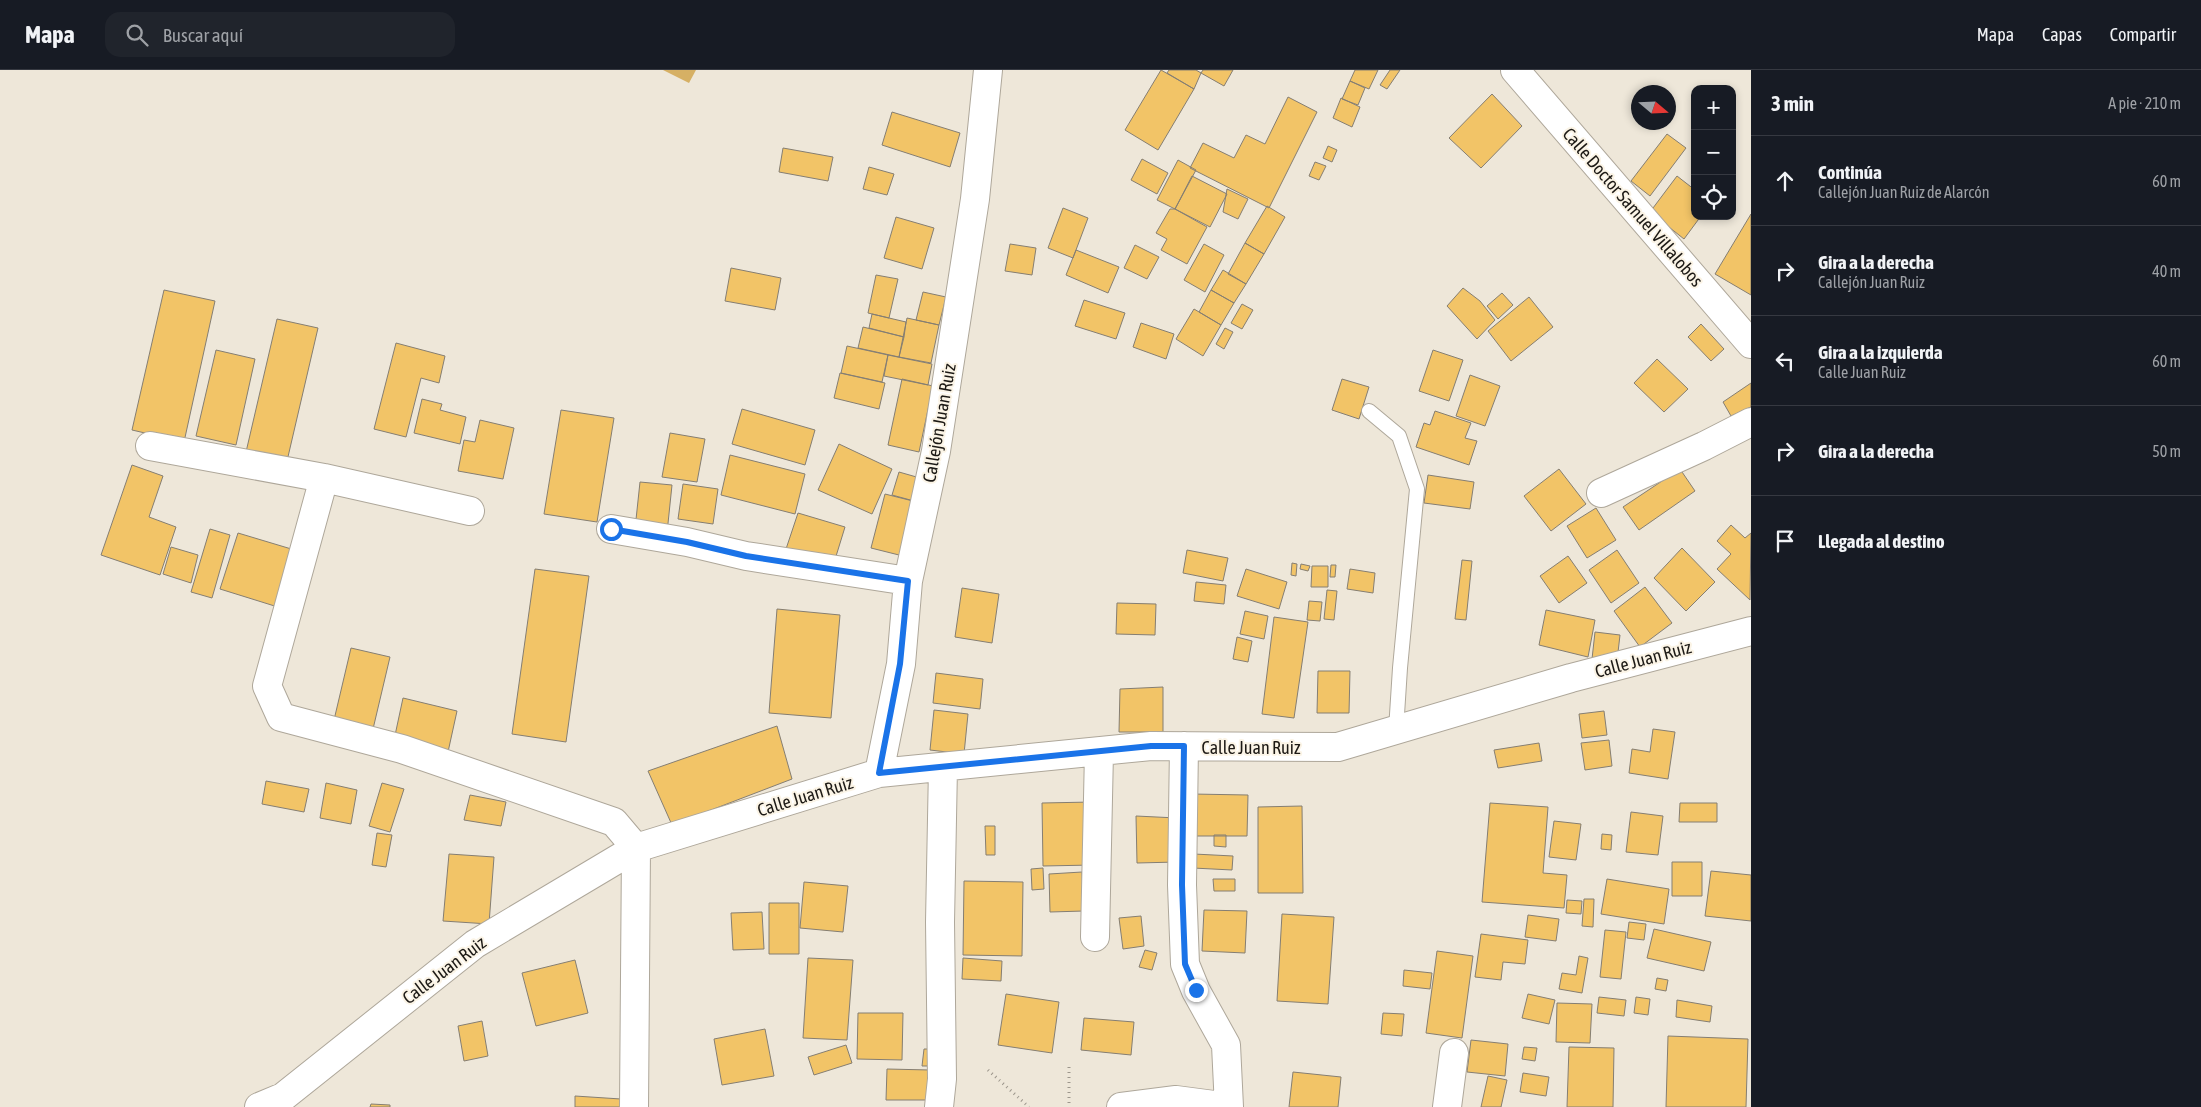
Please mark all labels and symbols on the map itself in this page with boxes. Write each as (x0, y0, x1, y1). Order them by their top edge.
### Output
north arrow (1631, 85, 1676, 130)
street label: Calle Doctor Samuel Villalobos (1558, 123, 1708, 291)
street label: Callejón Juan Ruiz (918, 362, 960, 484)
route start (600, 518, 623, 541)
street label: Calle Juan Ruiz (1593, 636, 1694, 682)
street label: Calle Juan Ruiz (1202, 737, 1301, 758)
street label: Calle Juan Ruiz (755, 771, 856, 820)
street label: Calle Juan Ruiz (398, 932, 490, 1008)
route end (1185, 979, 1208, 1002)

